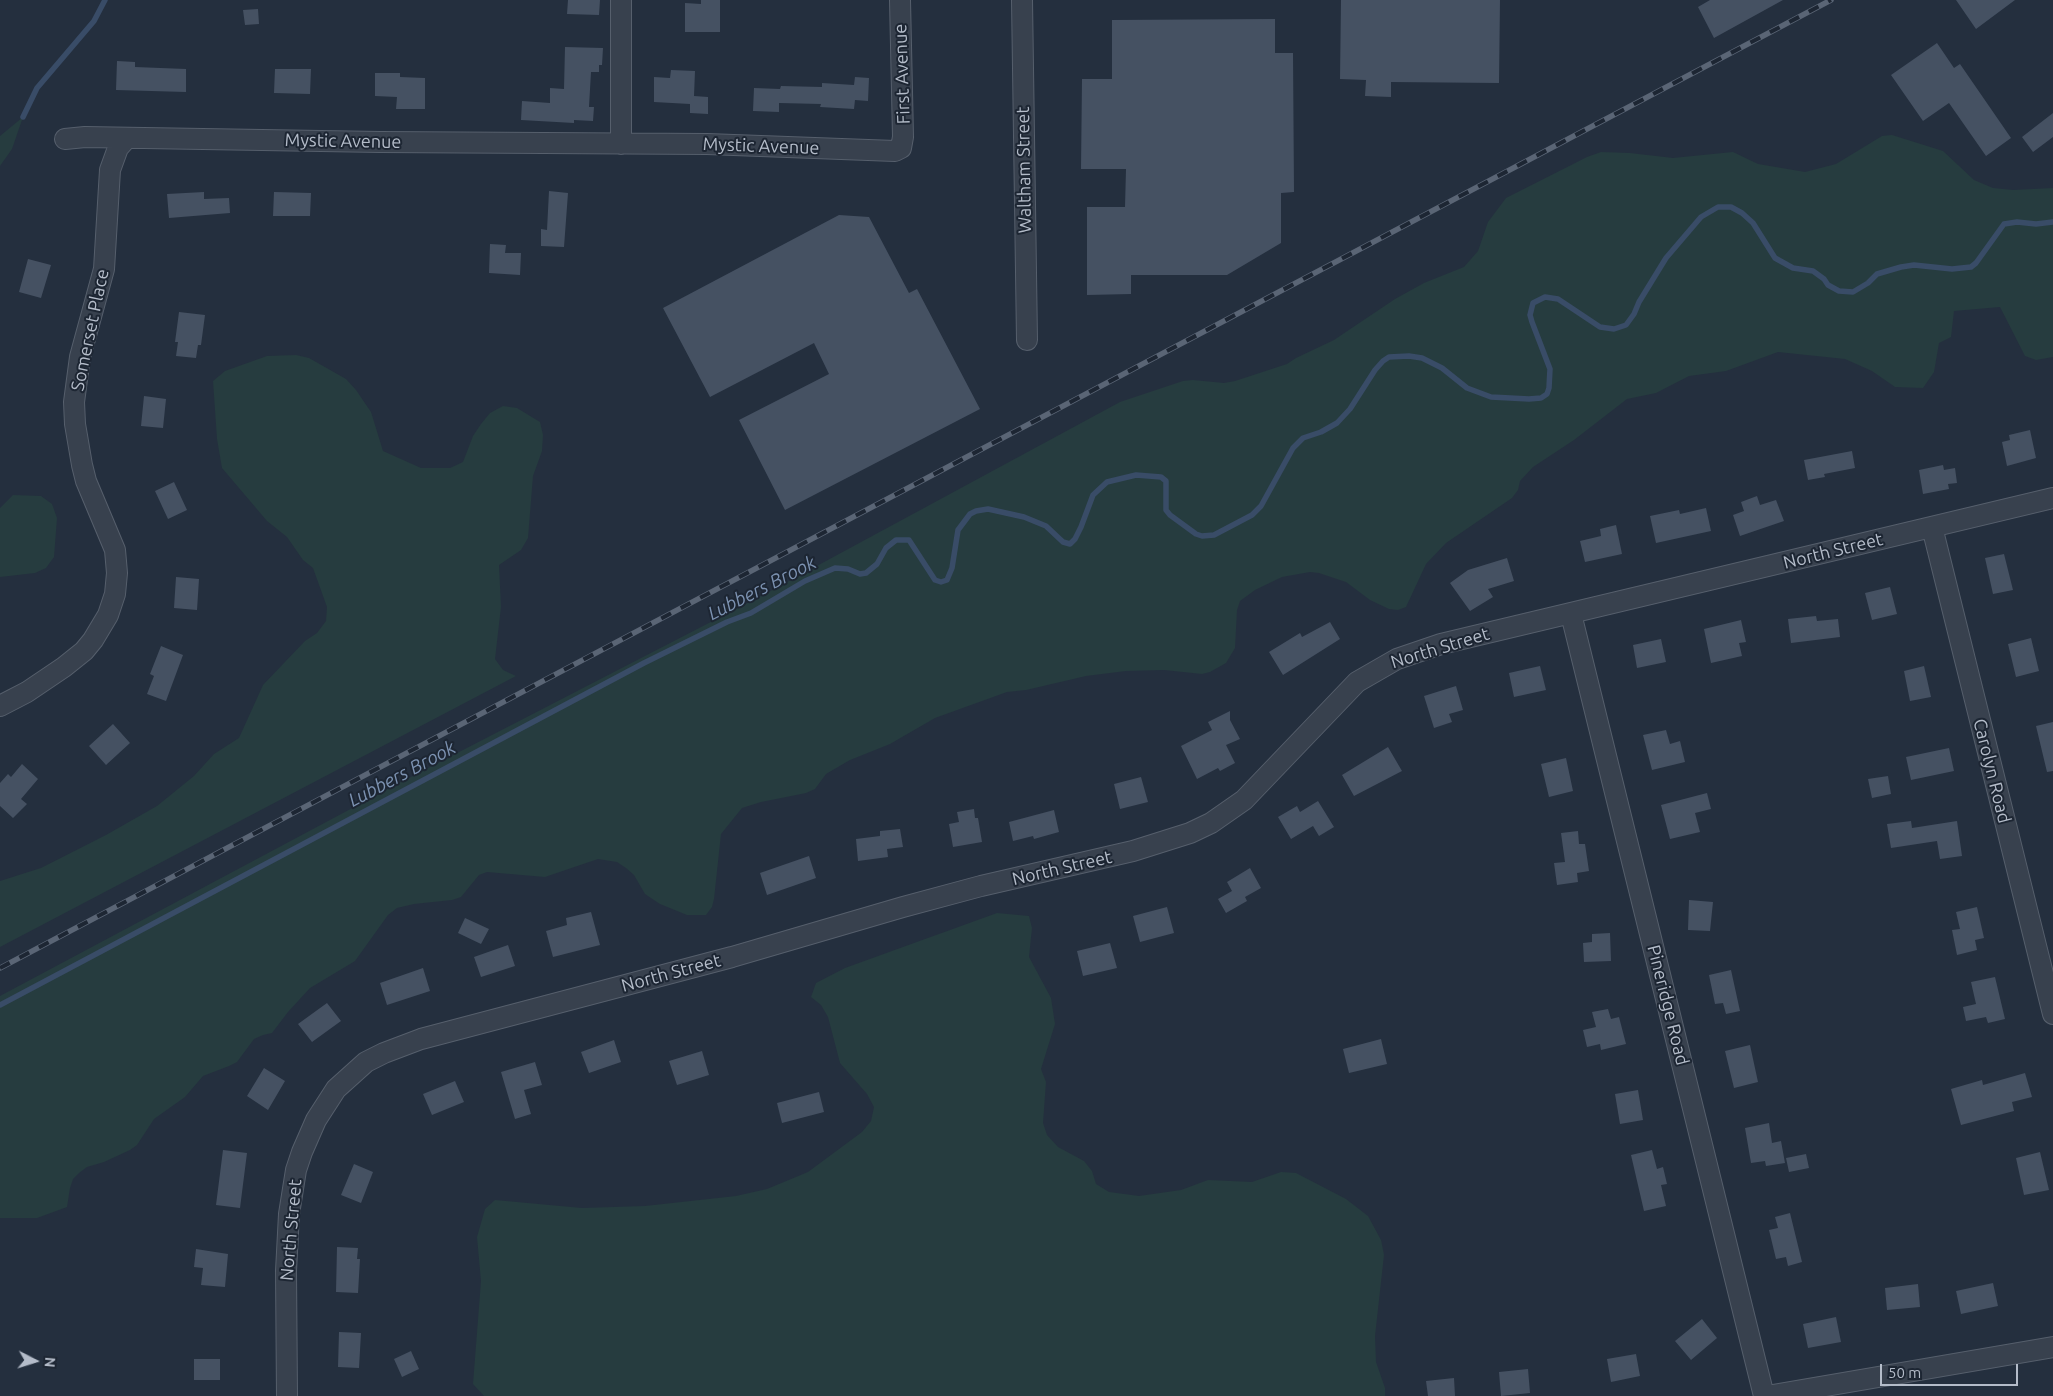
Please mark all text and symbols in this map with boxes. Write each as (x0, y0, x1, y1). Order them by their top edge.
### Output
street label: First Avenue (889, 23, 915, 125)
street label: Waltham Street (1012, 106, 1036, 234)
street label: Mystic Avenue (284, 129, 402, 153)
street label: Mystic Avenue (702, 133, 820, 159)
street label: Somerset Place (67, 267, 113, 393)
street label: North Street (1781, 528, 1885, 574)
water label: Lubbers Brook (704, 551, 820, 625)
street label: North Street (1388, 623, 1492, 673)
street label: Carolyn Road (1969, 717, 2015, 825)
water label: Lubbers Brook (344, 736, 460, 812)
street label: North Street (1010, 846, 1114, 890)
street label: Pineridge Road (1643, 943, 1693, 1067)
street label: North Street (619, 949, 723, 997)
street label: North Street (276, 1178, 306, 1282)
north arrow (10, 1336, 60, 1386)
scale bar (1883, 1354, 2020, 1386)
text: N (42, 1356, 58, 1368)
text: 50 m (1888, 1364, 1921, 1381)

